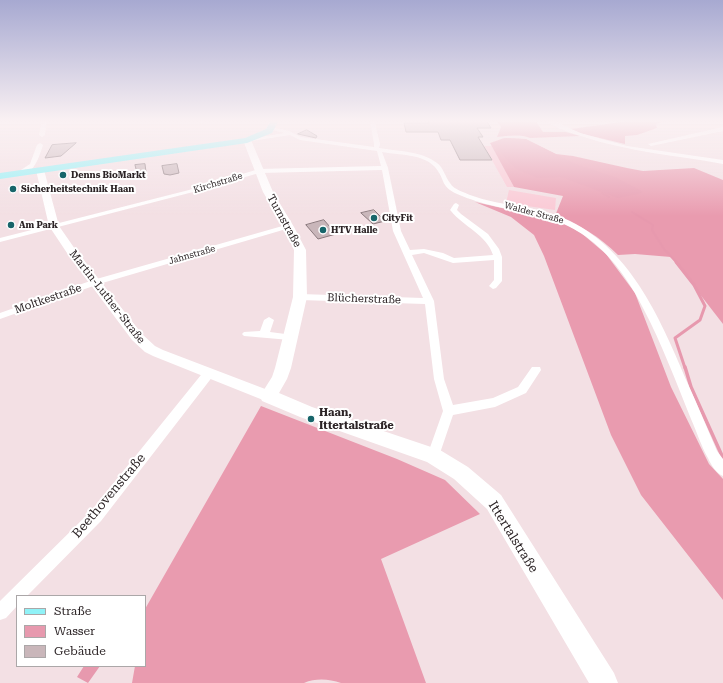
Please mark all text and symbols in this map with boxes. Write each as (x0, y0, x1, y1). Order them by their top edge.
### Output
marker: Denns BioMarkt (58, 170, 68, 180)
place label: Denns BioMarkt (71, 170, 146, 180)
street label: Kirchstraße (192, 170, 244, 196)
marker: Sicherheitstechnik Haan (8, 184, 18, 194)
place label: Sicherheitstechnik Haan (21, 184, 134, 194)
street label: Turnstraße (264, 192, 304, 250)
street label: Walder Straße (503, 200, 565, 226)
marker: CityFit (369, 213, 379, 223)
place label: CityFit (382, 213, 413, 223)
marker: Am Park (6, 220, 16, 230)
place label: Am Park (19, 220, 58, 230)
marker: HTV Halle (318, 225, 328, 235)
place label: HTV Halle (331, 225, 378, 235)
street label: Jahnstraße (167, 243, 217, 267)
street label: Martin-Luther-Straße (66, 248, 148, 346)
street label: Moltkestraße (13, 281, 83, 317)
street label: Blücherstraße (327, 291, 401, 307)
place label: Haan, Ittertalstraße (319, 406, 394, 432)
marker: Haan, Ittertalstraße (306, 414, 316, 424)
street label: Beethovenstraße (69, 451, 149, 541)
street label: Ittertalstraße (485, 498, 541, 576)
legend (16, 595, 146, 667)
text: Straße (54, 604, 91, 618)
text: Wasser (54, 624, 95, 638)
text: Gebäude (54, 644, 106, 658)

